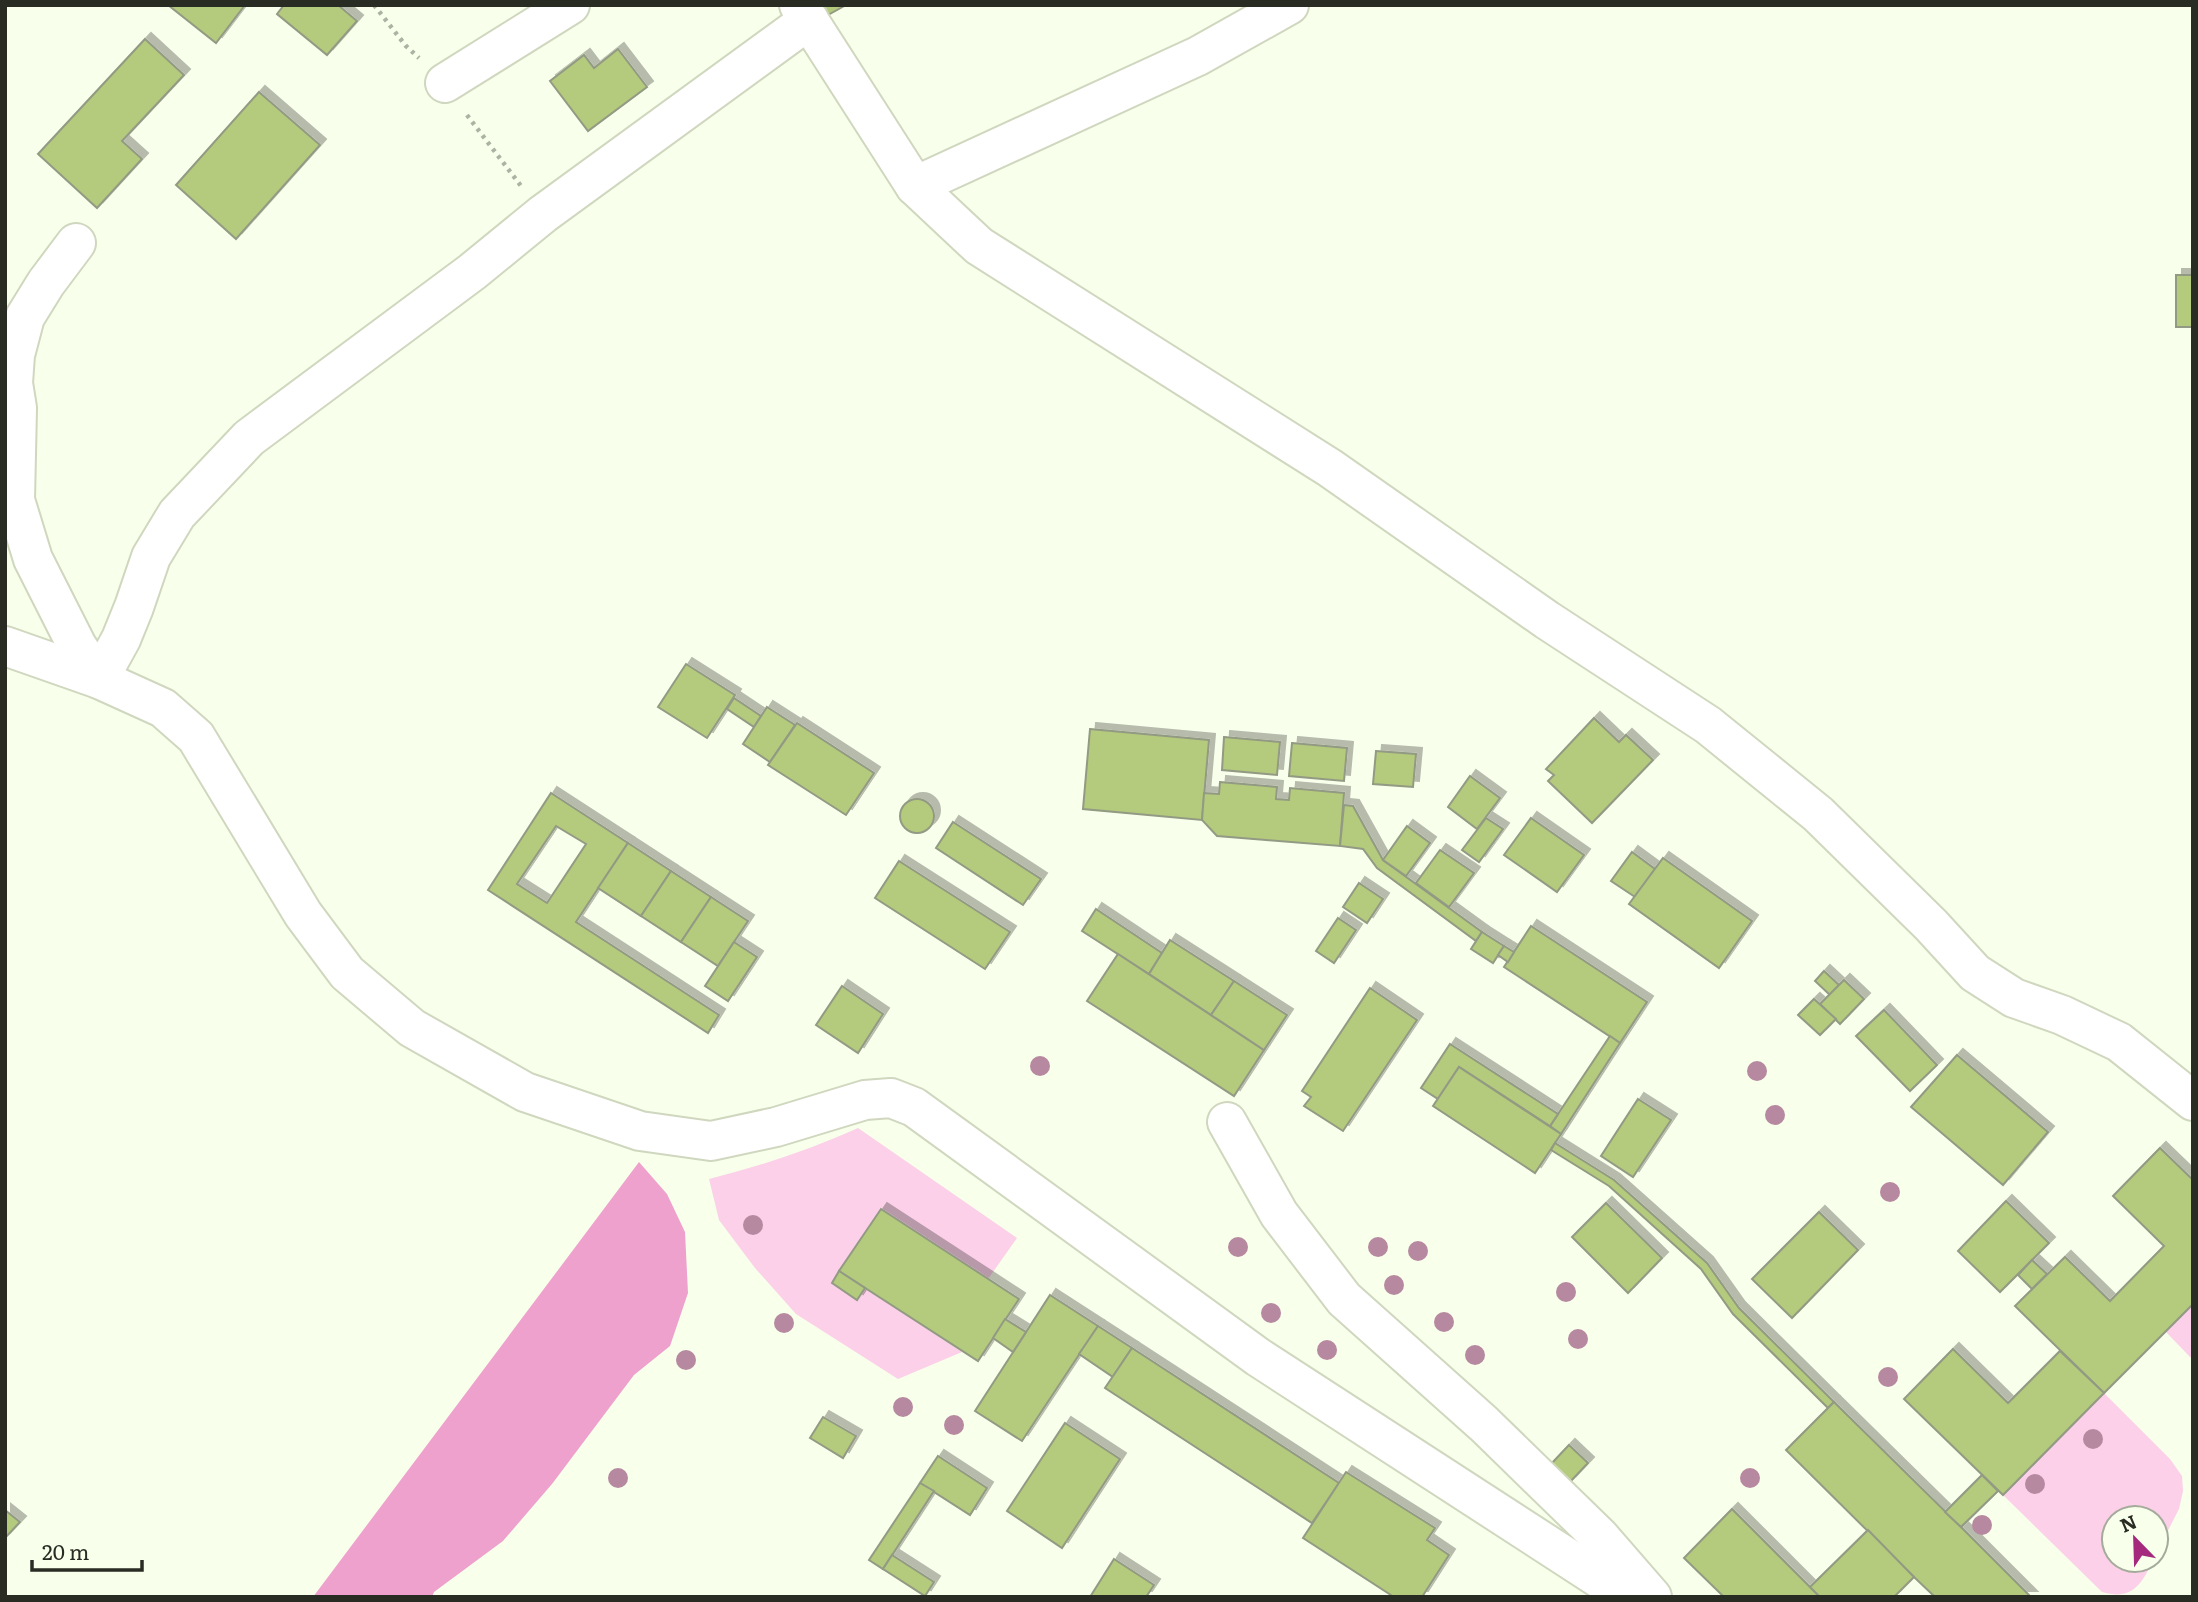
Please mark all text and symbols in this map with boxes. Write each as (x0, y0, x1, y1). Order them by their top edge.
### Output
north arrow (2100, 1504, 2170, 1574)
text: N (2115, 1506, 2141, 1538)
scale bar (32, 1528, 142, 1572)
text: 20 m (42, 1535, 89, 1566)

